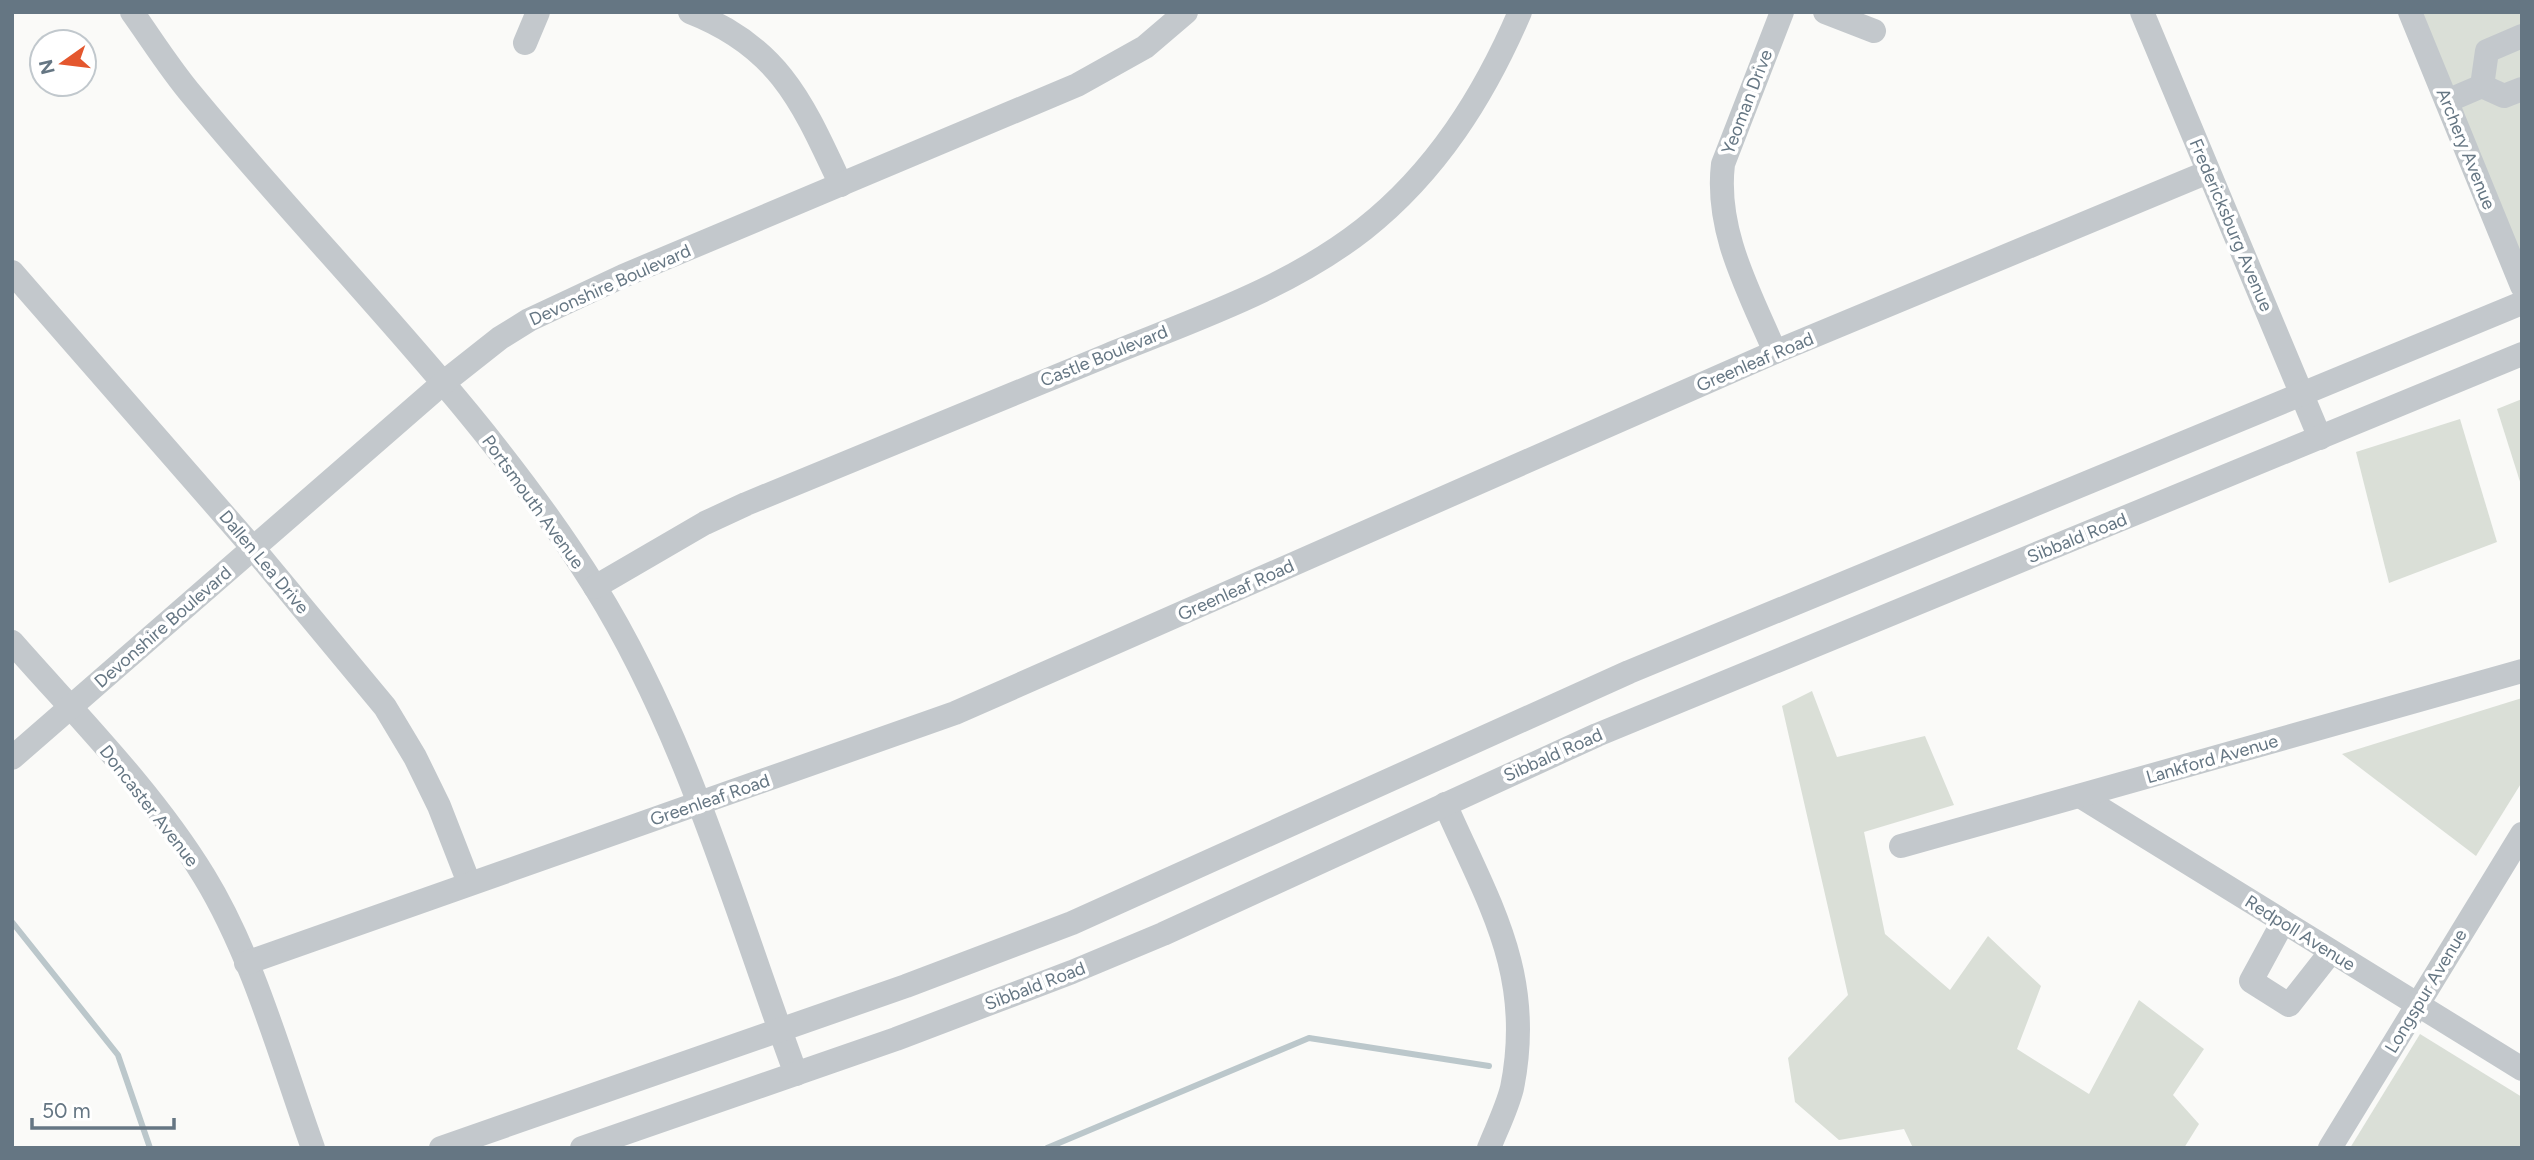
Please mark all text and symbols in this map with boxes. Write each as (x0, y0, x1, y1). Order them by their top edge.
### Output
north arrow (28, 28, 98, 98)
street label: Yeoman Drive (1717, 46, 1777, 158)
text: N (34, 57, 60, 77)
street label: Archery Avenue (2432, 85, 2500, 213)
street label: Fredericksburg Avenue (2185, 135, 2277, 315)
street label: Devonshire Boulevard (526, 239, 694, 331)
street label: Castle Boulevard (1037, 320, 1171, 392)
street label: Greenleaf Road (1693, 327, 1817, 397)
street label: Portsmouth Avenue (477, 431, 589, 573)
street label: Dallen Lea Drive (214, 506, 314, 618)
street label: Sibbald Road (2024, 508, 2130, 568)
street label: Greenleaf Road (1174, 555, 1298, 625)
street label: Devonshire Boulevard (90, 561, 236, 693)
street label: Sibbald Road (1500, 723, 1606, 787)
street label: Lankford Avenue (2143, 730, 2281, 788)
street label: Doncaster Avenue (95, 741, 203, 871)
street label: Greenleaf Road (647, 769, 773, 831)
street label: Redpoll Avenue (2241, 890, 2359, 976)
street label: Longspur Avenue (2380, 925, 2472, 1057)
street label: Sibbald Road (982, 957, 1088, 1015)
scale bar (32, 1086, 173, 1130)
text: 50 m (42, 1098, 91, 1123)

